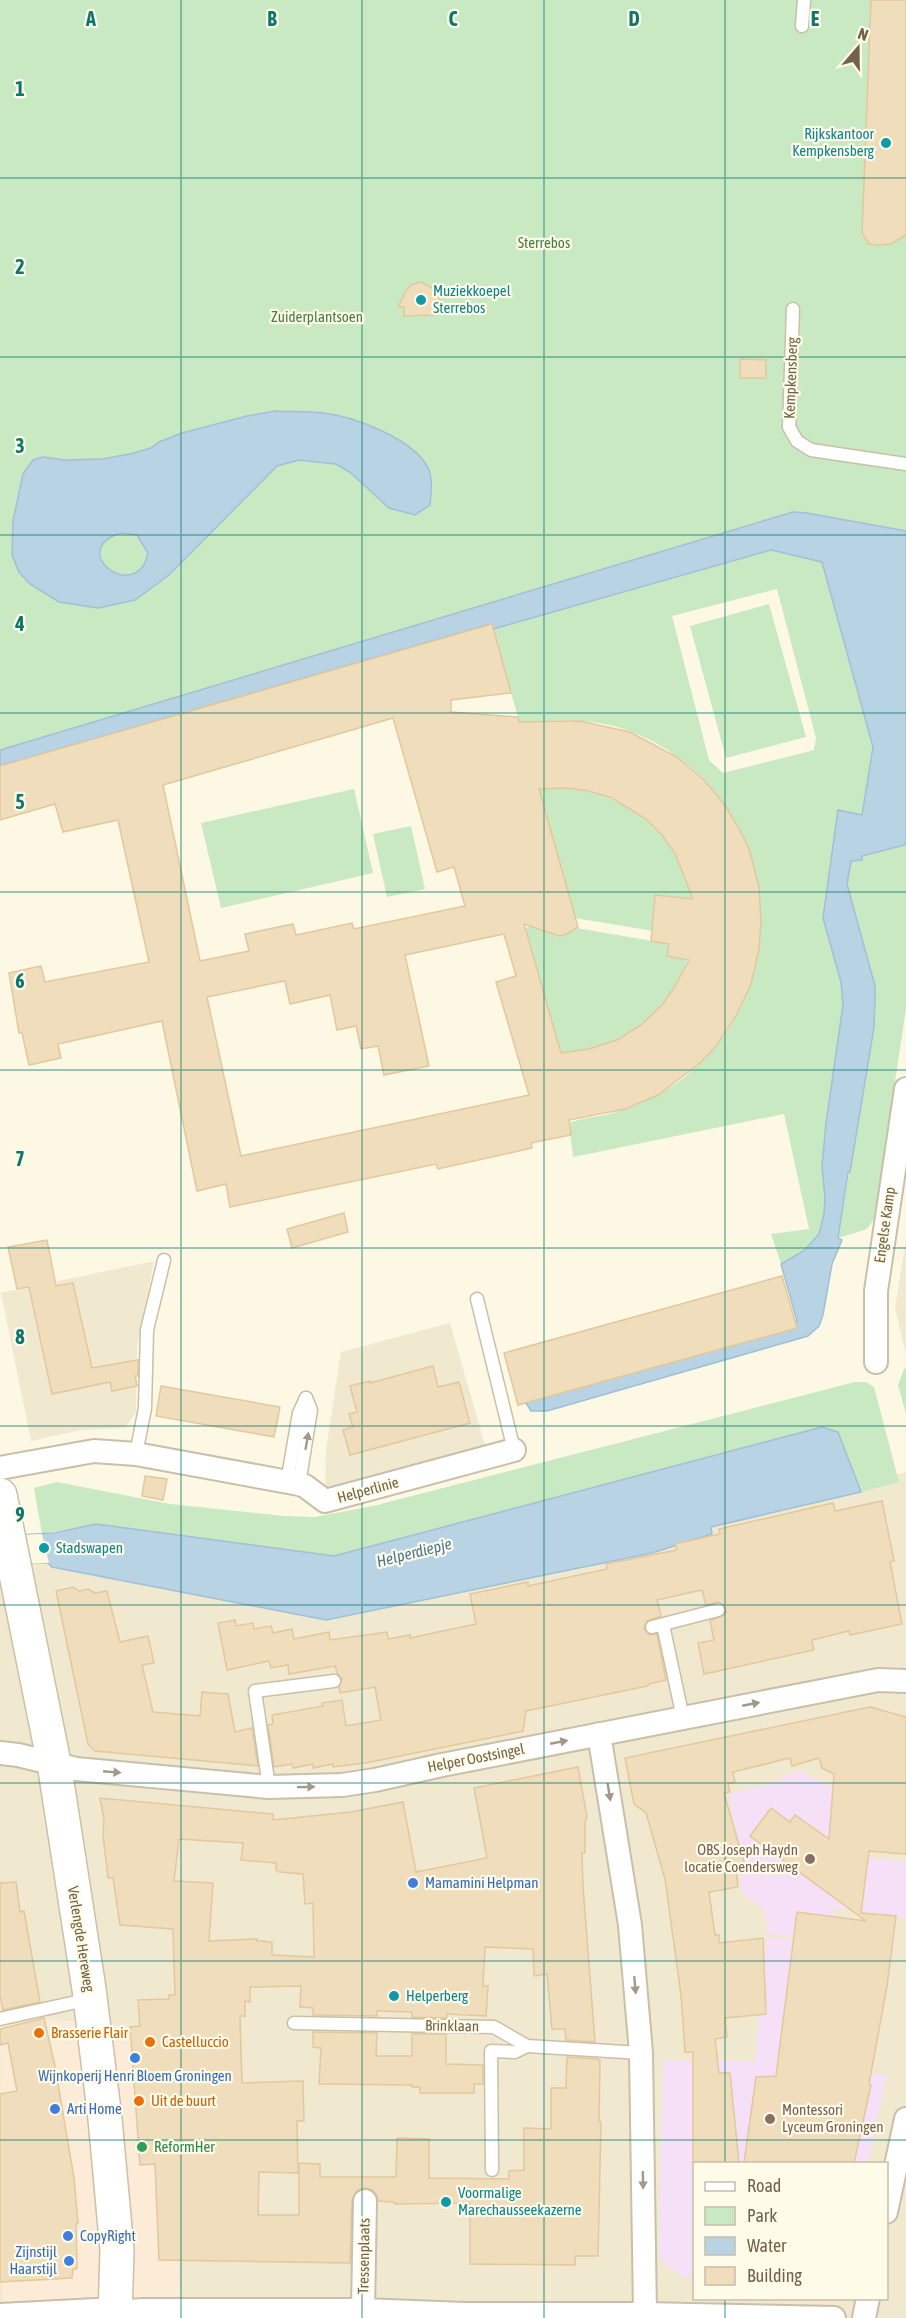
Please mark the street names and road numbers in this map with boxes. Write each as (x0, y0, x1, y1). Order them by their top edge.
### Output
street label: Kempkensberg (781, 336, 800, 419)
street label: Engelse Kamp (871, 1186, 898, 1264)
street label: Helperlinie (335, 1473, 401, 1506)
street label: Helper Oostsingel (426, 1740, 526, 1775)
street label: Verlengde Hereweg (65, 1885, 98, 1994)
street label: Brinklaan (425, 2017, 479, 2034)
street label: Tressenplaats (354, 2218, 373, 2294)

